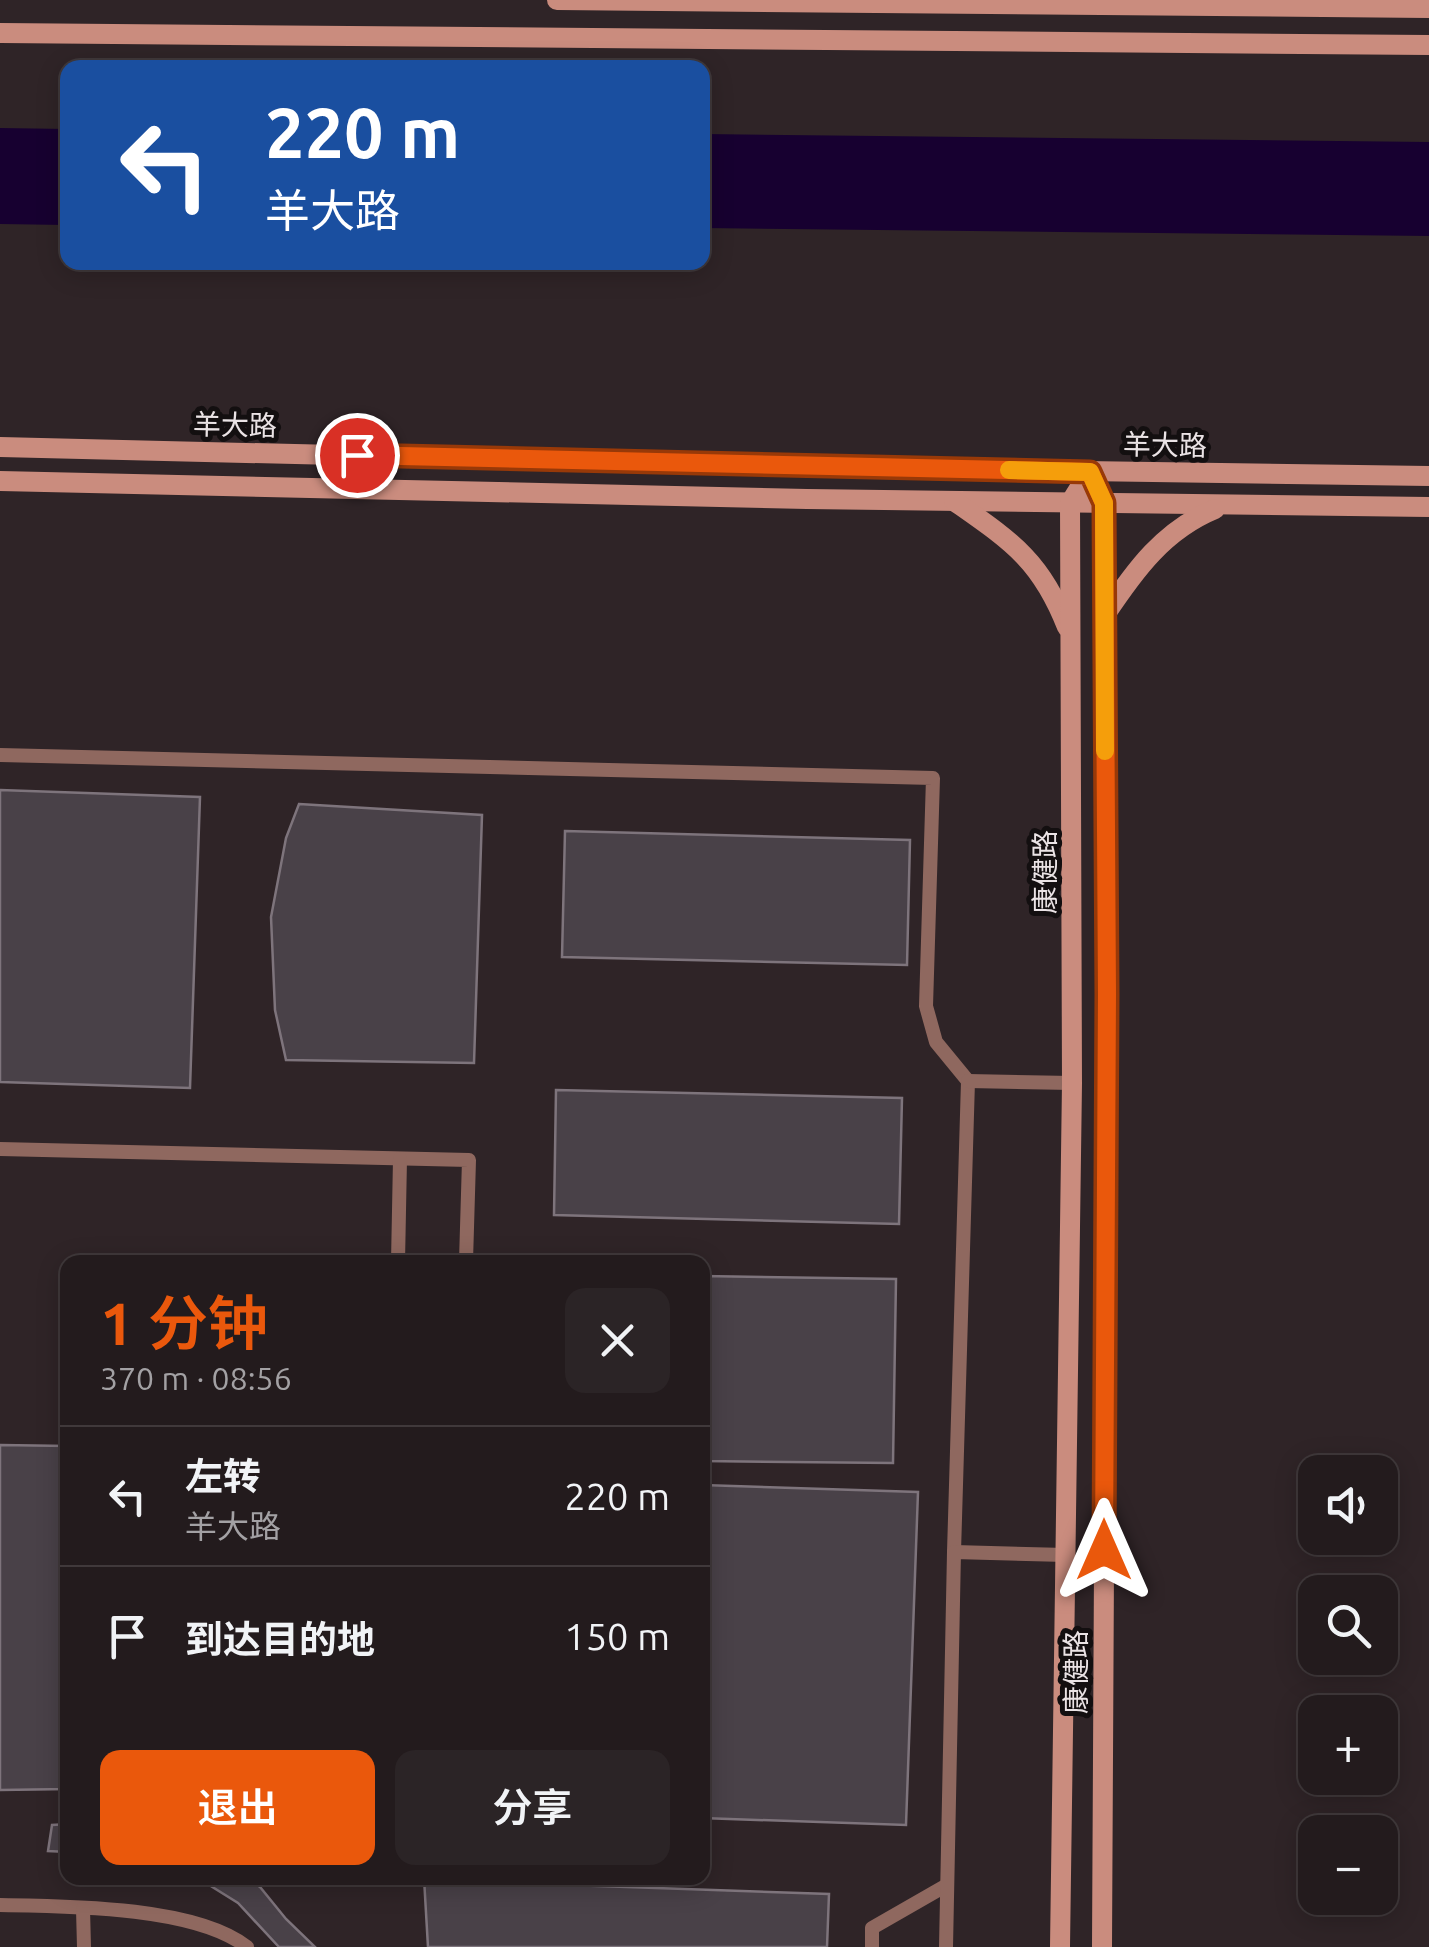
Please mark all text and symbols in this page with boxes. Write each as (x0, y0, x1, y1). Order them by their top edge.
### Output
text: 220 m (265, 93, 460, 171)
icon: left (100, 100, 230, 230)
text: 羊大路 (265, 185, 400, 236)
street label: 羊大路 (193, 408, 277, 441)
pin (315, 413, 400, 498)
icon: arrive (330, 428, 385, 483)
street label: 羊大路 (1123, 428, 1207, 461)
street label: 康健路 (1029, 830, 1060, 914)
button: close (565, 1288, 670, 1393)
text: 1 分钟 (100, 1289, 268, 1356)
text: 370 m · 08:56 (100, 1360, 292, 1396)
text: 左转 (185, 1455, 261, 1497)
map controls (1298, 1455, 1398, 1915)
button: sound (1298, 1455, 1398, 1555)
icon: left (100, 1469, 155, 1524)
text: 220 m (564, 1475, 670, 1517)
position arrow (1052, 1498, 1156, 1602)
text: 羊大路 (185, 1508, 281, 1544)
button: search (1298, 1575, 1398, 1675)
icon: arrive (100, 1609, 155, 1664)
text: 150 m (564, 1615, 670, 1657)
text: 到达目的地 (185, 1618, 375, 1660)
street label: 康健路 (1060, 1630, 1091, 1714)
button: + (1298, 1695, 1398, 1795)
button: 退出 (100, 1750, 375, 1865)
button: 分享 (395, 1750, 670, 1865)
button: − (1298, 1815, 1398, 1915)

